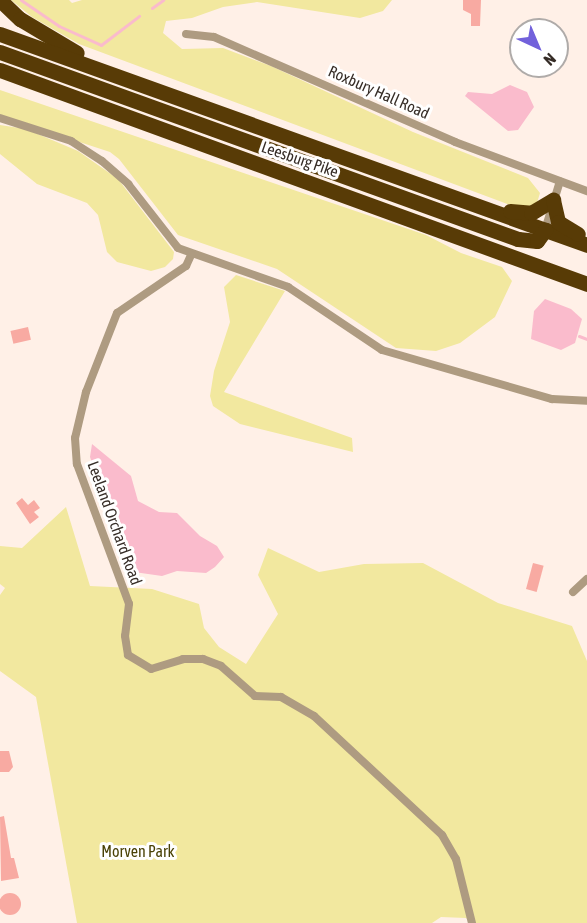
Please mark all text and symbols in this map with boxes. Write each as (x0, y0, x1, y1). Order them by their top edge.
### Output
north arrow (509, 18, 569, 78)
text: N (540, 50, 560, 69)
street label: Roxbury Hall Road (325, 61, 433, 123)
street label: Leesburg Pike (259, 137, 341, 181)
street label: Leeland Orchard Road (84, 459, 146, 587)
park label: Morven Park (101, 841, 175, 861)

